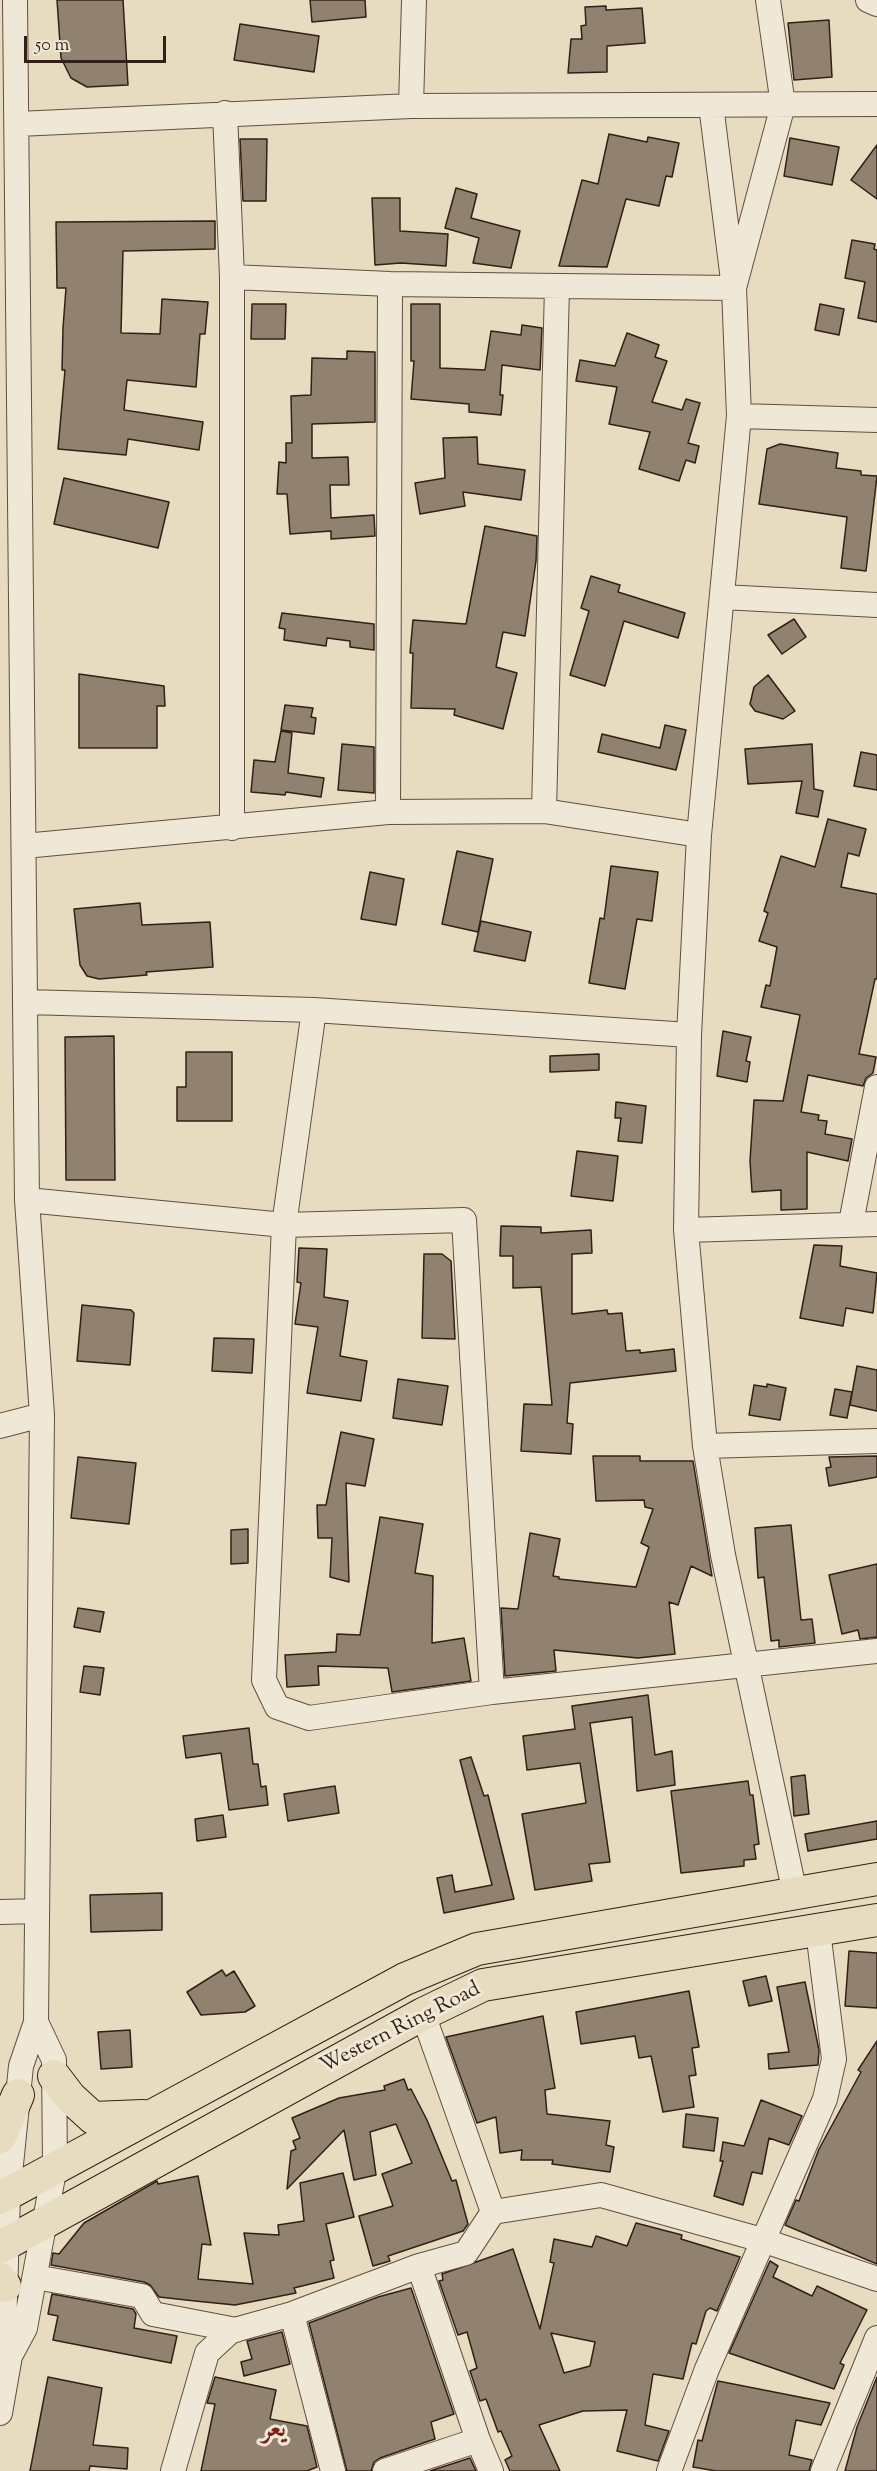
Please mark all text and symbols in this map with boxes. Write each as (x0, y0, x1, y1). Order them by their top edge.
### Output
scale bar (27, 24, 170, 62)
text: 50 m (35, 33, 69, 59)
street label: Western Ring Road (317, 1978, 485, 2080)
district label: يعر (262, 2415, 286, 2447)

